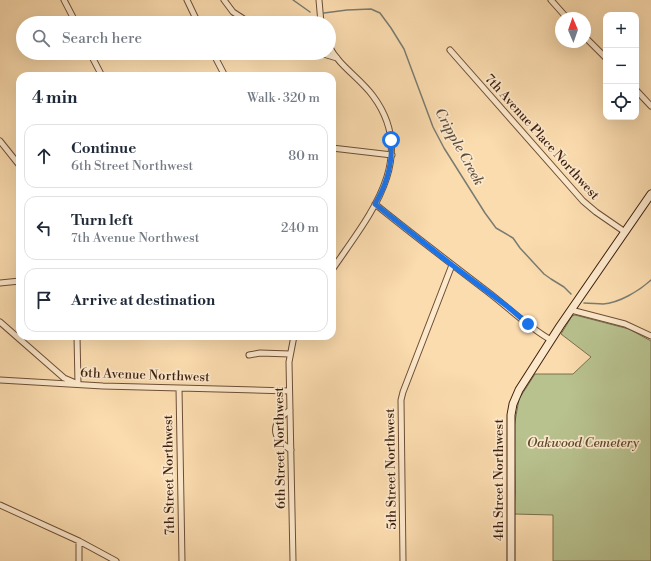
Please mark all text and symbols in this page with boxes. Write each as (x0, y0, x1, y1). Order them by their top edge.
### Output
north arrow (555, 12, 591, 48)
map controls (603, 12, 639, 120)
button: + (603, 12, 639, 48)
search box (16, 16, 336, 60)
icon: search (30, 27, 52, 49)
text: Search here (62, 29, 142, 48)
button: − (603, 48, 639, 84)
street label: 7th Avenue Place Northwest (481, 71, 603, 203)
button: locate (603, 84, 639, 120)
text: 4 min (32, 87, 77, 109)
text: Walk · 320 m (247, 90, 320, 106)
water label: Cripple Creek (430, 105, 488, 189)
route start (382, 131, 400, 149)
text: Continue (71, 139, 136, 158)
icon: ahead (33, 145, 55, 167)
text: 80 m (288, 148, 319, 164)
text: 6th Street Northwest (71, 158, 193, 174)
text: Turn left (71, 211, 133, 230)
icon: left (33, 217, 55, 239)
text: 240 m (281, 220, 319, 236)
text: 7th Avenue Northwest (71, 230, 199, 246)
icon: arrive (33, 289, 55, 311)
text: Arrive at destination (71, 291, 215, 310)
route end (519, 315, 537, 333)
street label: 6th Avenue Northwest (80, 365, 210, 385)
street label: 6th Street Northwest (271, 386, 289, 509)
street label: 5th Street Northwest (382, 408, 400, 530)
street label: 7th Street Northwest (160, 414, 178, 536)
street label: 4th Street Northwest (491, 419, 507, 541)
park label: Oakwood Cemetery (527, 435, 639, 451)

